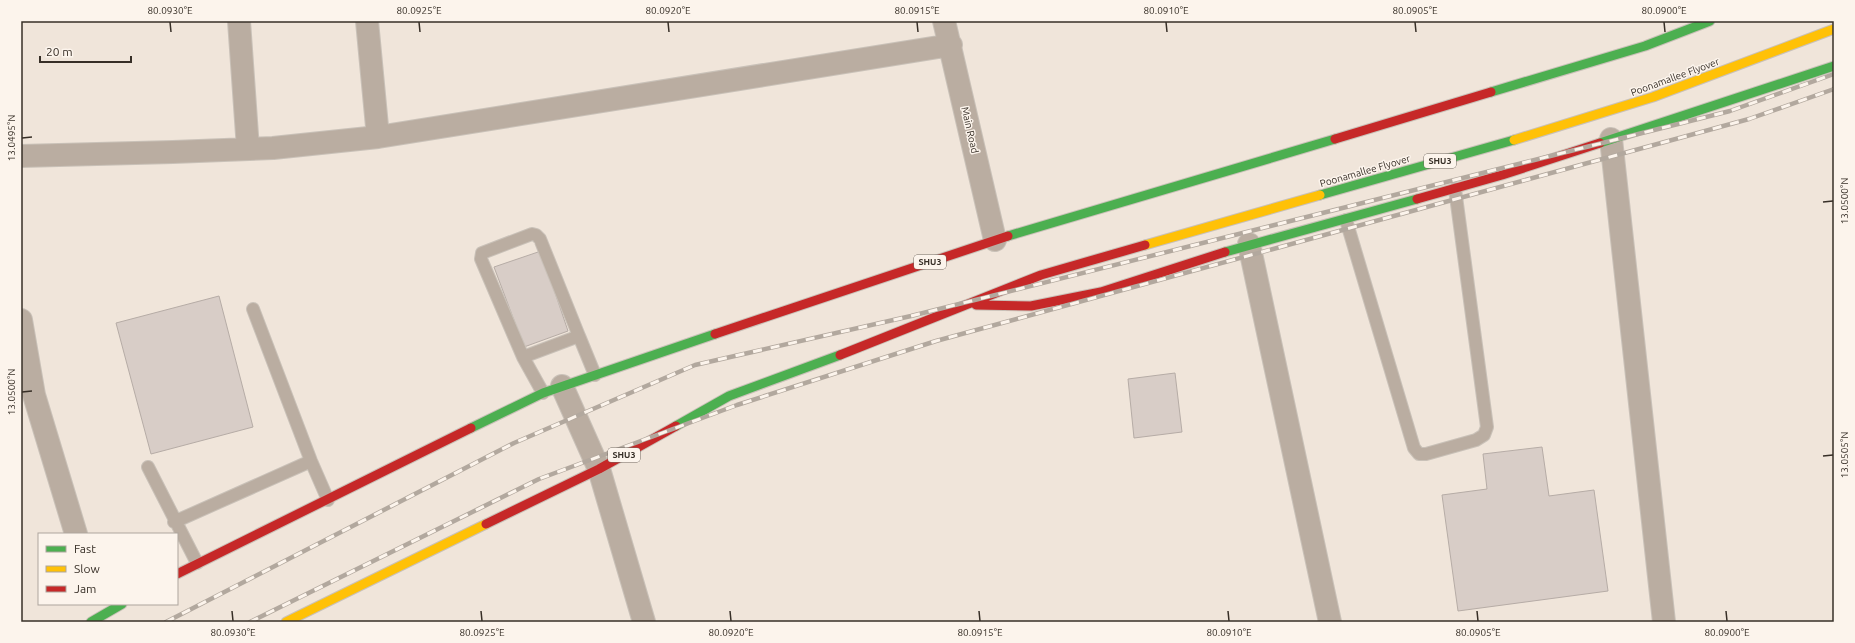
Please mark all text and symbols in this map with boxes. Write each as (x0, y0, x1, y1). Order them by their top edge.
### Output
text: 80.0930°E (147, 5, 193, 16)
text: 80.0925°E (396, 5, 442, 16)
text: 80.0920°E (645, 5, 691, 16)
text: 80.0915°E (894, 5, 940, 16)
text: 80.0910°E (1143, 5, 1189, 16)
text: 80.0905°E (1392, 5, 1438, 16)
text: 80.0900°E (1641, 5, 1687, 16)
scale bar (40, 38, 131, 64)
text: 20 m (46, 45, 73, 58)
street label: Poonamallee Flyover (1629, 56, 1721, 98)
street label: Main Road (959, 106, 981, 154)
text: 13.0495°N (6, 115, 17, 161)
street label: Poonamallee Flyover (1319, 153, 1412, 189)
road number: SHU3 (1424, 154, 1456, 168)
text: 13.0500°N (1839, 178, 1850, 224)
road number: SHU3 (914, 255, 946, 269)
text: 13.0500°N (6, 369, 17, 415)
text: 13.0505°N (1839, 432, 1850, 478)
road number: SHU3 (608, 448, 640, 462)
legend (38, 533, 178, 605)
text: Fast (74, 542, 96, 555)
text: Slow (74, 562, 100, 575)
text: Jam (74, 582, 96, 595)
text: 80.0930°E (210, 627, 256, 638)
text: 80.0925°E (459, 627, 505, 638)
text: 80.0920°E (708, 627, 754, 638)
text: 80.0915°E (957, 627, 1003, 638)
text: 80.0910°E (1206, 627, 1252, 638)
text: 80.0905°E (1455, 627, 1501, 638)
text: 80.0900°E (1704, 627, 1750, 638)

